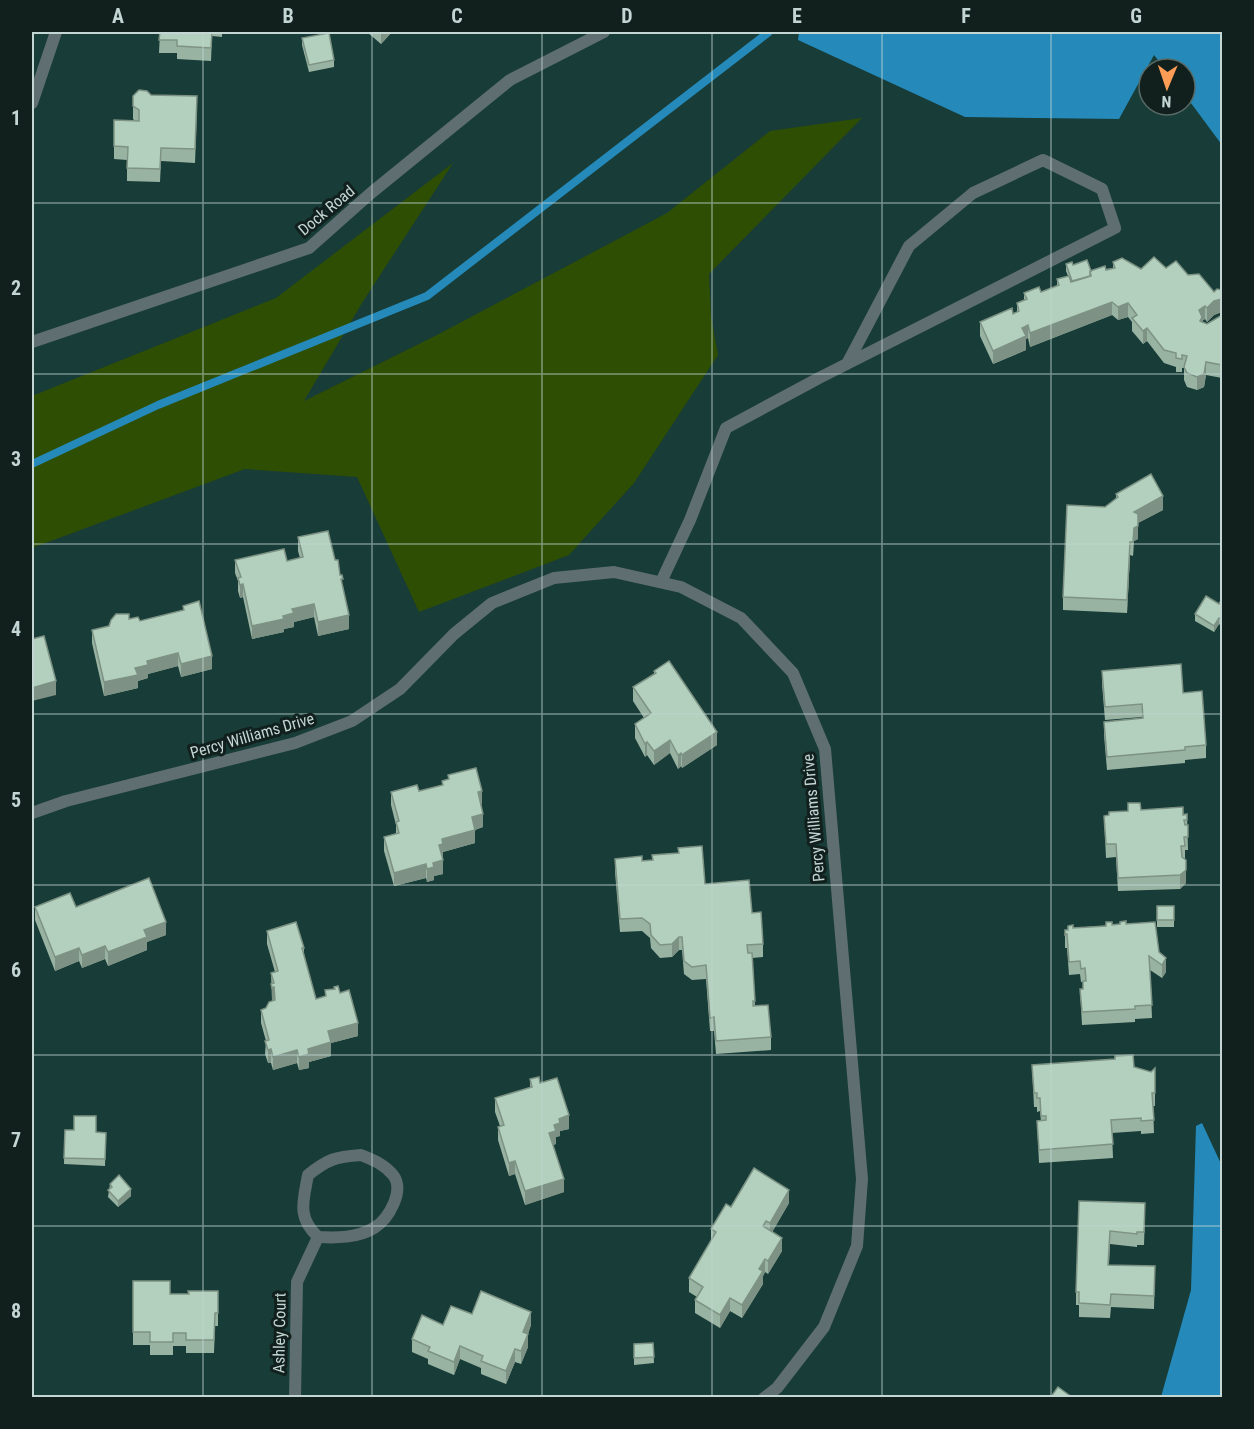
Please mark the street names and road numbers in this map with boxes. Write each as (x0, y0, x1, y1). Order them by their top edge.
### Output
street label: Dock Road (294, 181, 358, 239)
street label: Percy Williams Drive (188, 709, 316, 762)
street label: Percy Williams Drive (798, 753, 829, 883)
street label: Ashley Court (269, 1292, 290, 1373)

